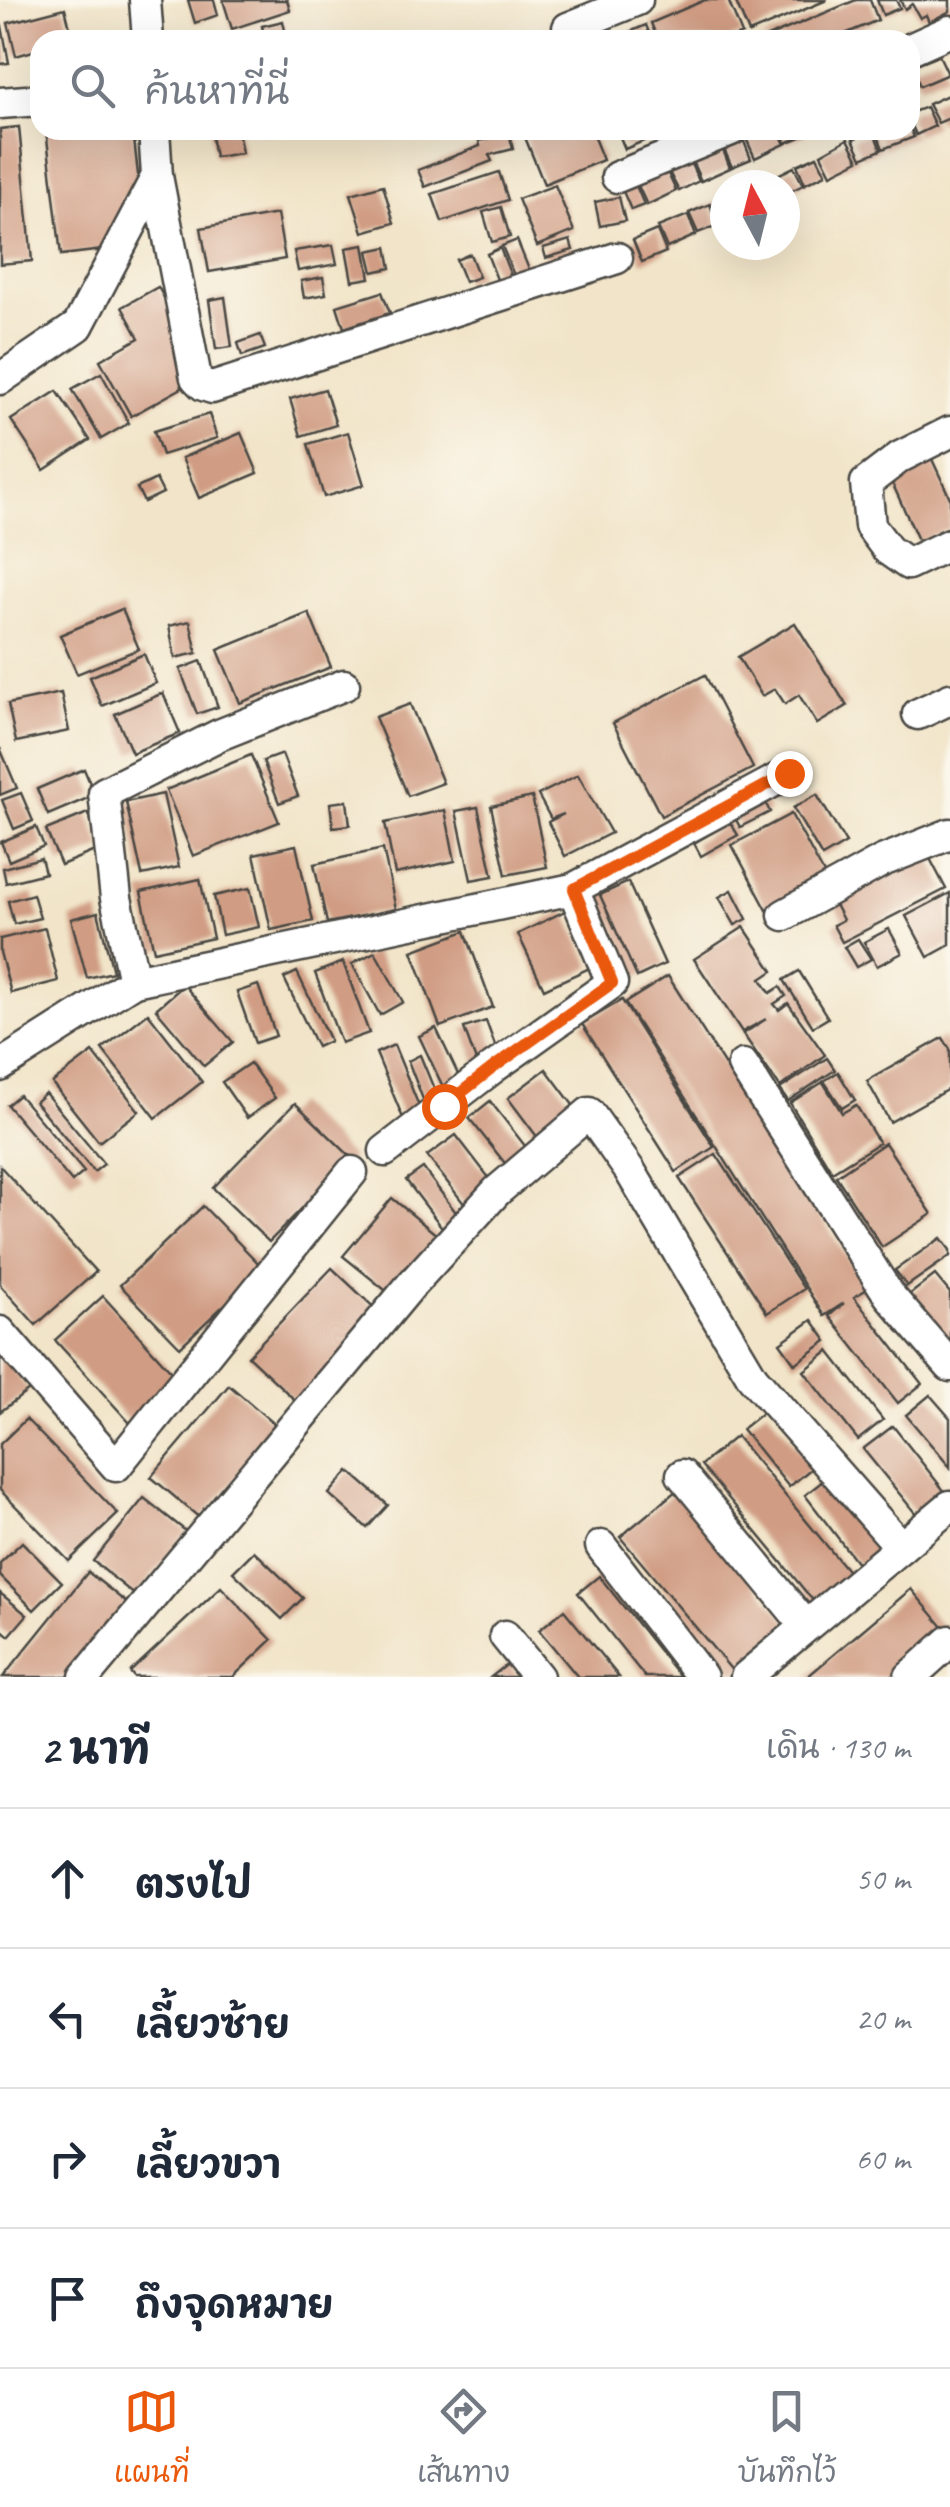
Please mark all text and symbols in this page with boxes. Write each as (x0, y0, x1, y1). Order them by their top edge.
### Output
search box (30, 30, 920, 140)
icon: search (65, 58, 120, 113)
text: ค้นหาที่นี่ (145, 68, 289, 115)
north arrow (710, 170, 800, 260)
route end (767, 751, 813, 797)
route start (422, 1084, 468, 1130)
text: 2 นาที (40, 1723, 150, 1776)
text: เดิน · 130 m (766, 1727, 910, 1768)
icon: ahead (40, 1851, 95, 1906)
text: 50 m (856, 1858, 910, 1899)
text: ตรงไป (135, 1861, 252, 1908)
icon: left (40, 1991, 95, 2046)
text: 20 m (856, 1998, 910, 2039)
text: เลี้ยวซ้าย (135, 2001, 290, 2048)
icon: right (40, 2131, 95, 2186)
text: 60 m (856, 2138, 910, 2179)
text: เลี้ยวขวา (135, 2141, 281, 2188)
icon: arrive (40, 2271, 95, 2326)
text: ถึงจุดหมาย (135, 2281, 333, 2328)
tab: แผนที่ (114, 2384, 189, 2493)
tab: เส้นทาง (417, 2384, 510, 2493)
tab: บันทึกไว้ (738, 2384, 836, 2493)

